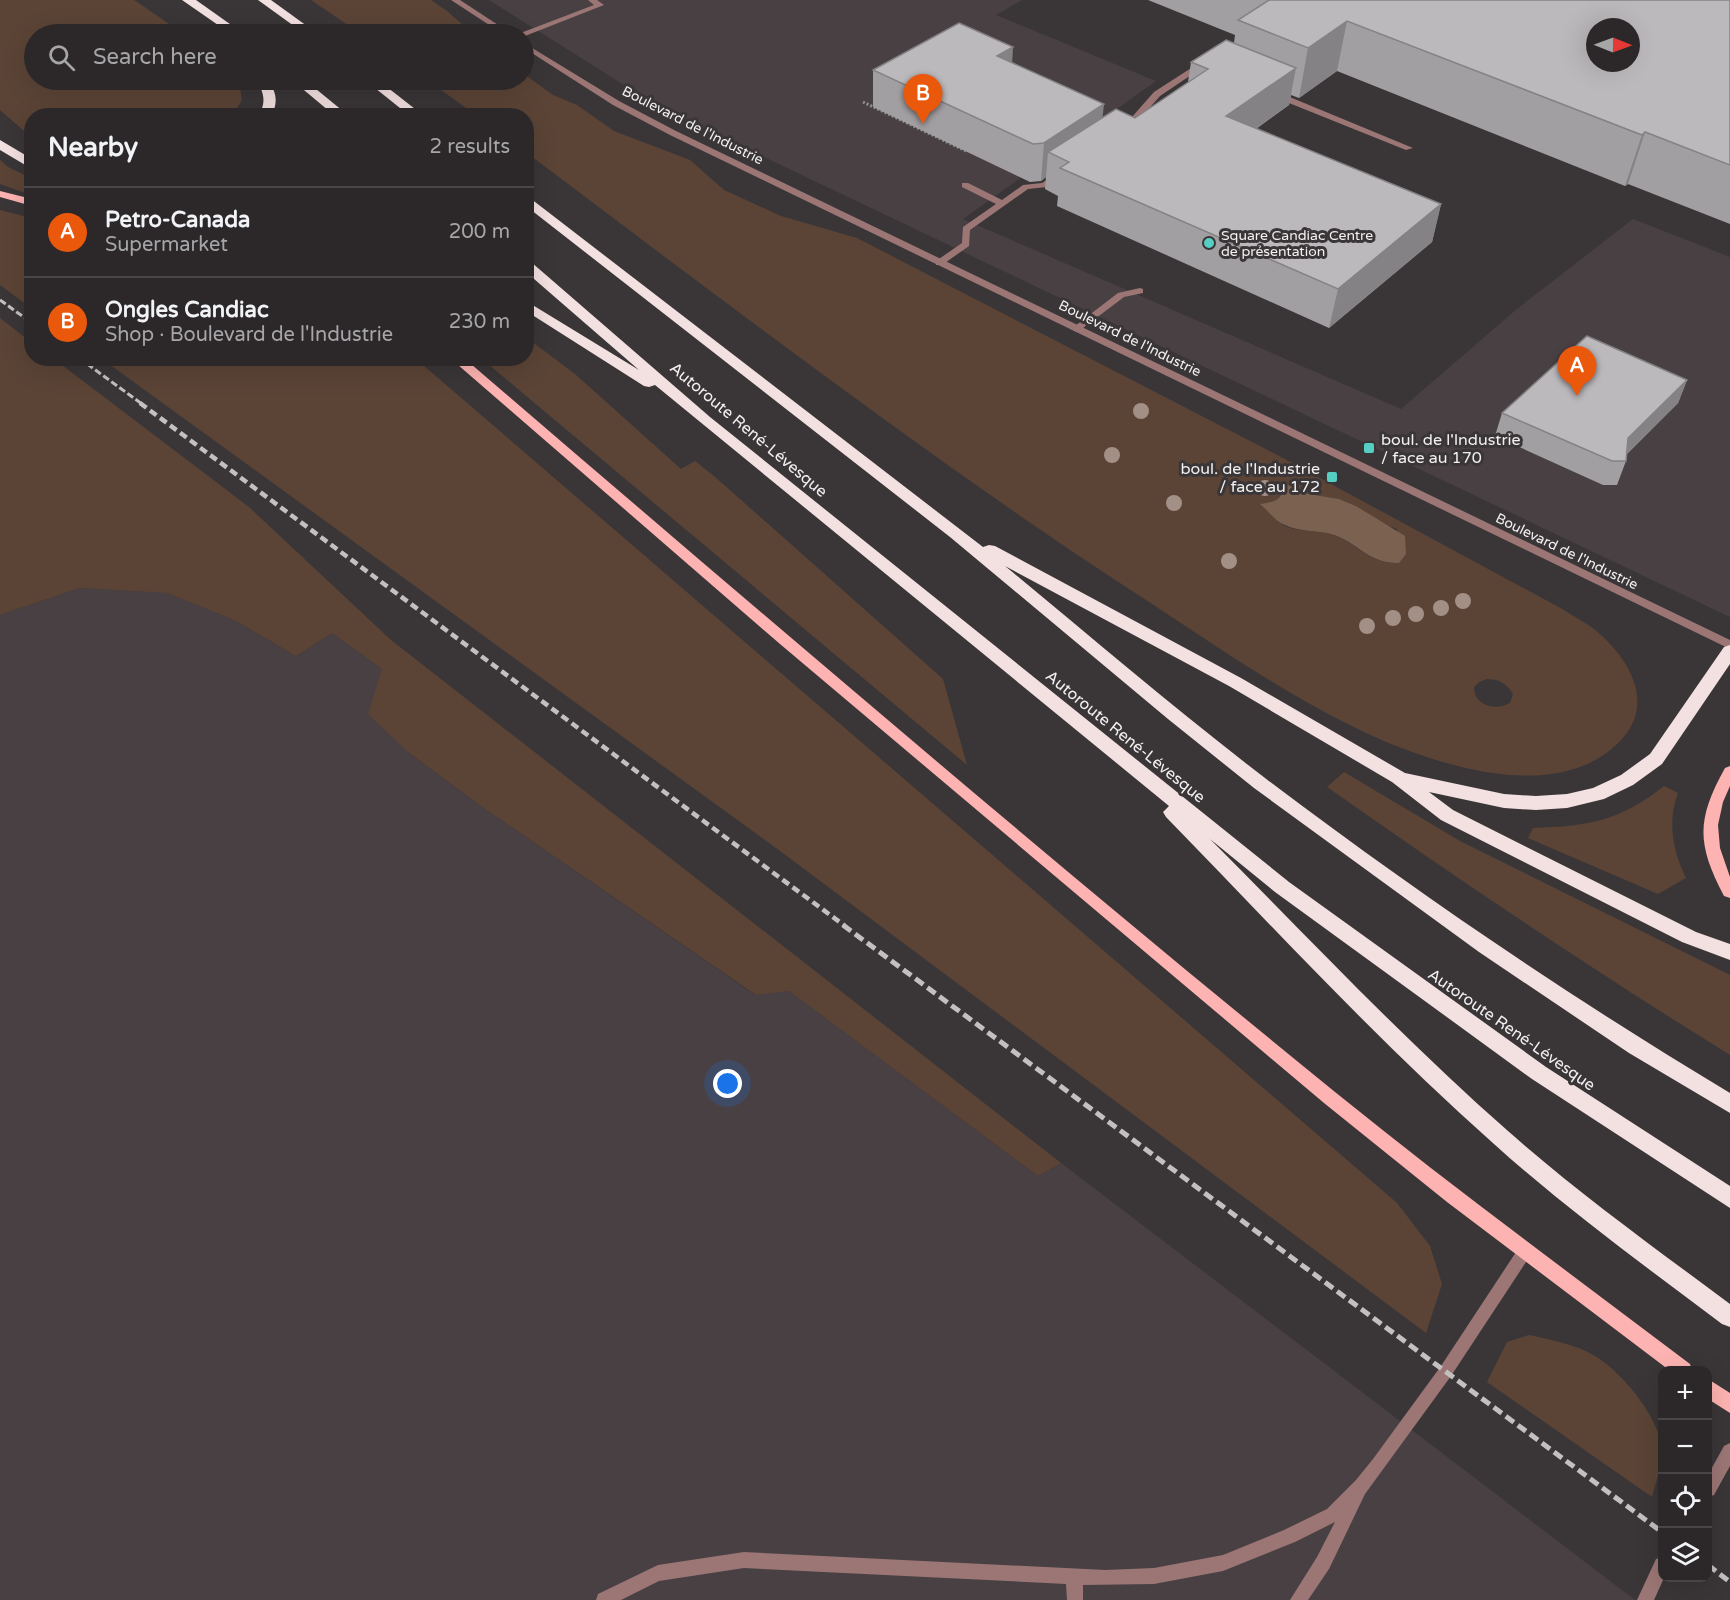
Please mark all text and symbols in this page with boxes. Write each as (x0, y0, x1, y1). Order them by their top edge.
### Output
north arrow (1586, 18, 1640, 72)
search box (24, 24, 534, 90)
icon: search (45, 41, 78, 74)
text: Search here (93, 44, 217, 70)
pin: B (904, 74, 942, 124)
street label: Boulevard de l'Industrie (619, 82, 766, 169)
text: Nearby (48, 132, 138, 163)
text: 2 results (430, 135, 510, 159)
text: Petro-Canada (105, 207, 250, 233)
text: A (60, 220, 75, 244)
text: 200 m (449, 220, 510, 244)
place label: Square Candiac Centre de présentation (1221, 227, 1373, 260)
text: Supermarket (105, 233, 228, 257)
marker: Square Candiac Centre de présentation (1202, 236, 1216, 250)
text: Ongles Candiac (105, 297, 269, 323)
street label: Boulevard de l'Industrie (1056, 297, 1204, 380)
text: B (61, 310, 74, 334)
text: 230 m (449, 310, 510, 334)
text: Shop · Boulevard de l'Industrie (105, 323, 393, 347)
pin: A (1558, 346, 1596, 396)
street label: Autoroute René-Lévesque (665, 358, 831, 502)
place label: boul. de l'Industrie / face au 170 (1381, 430, 1521, 468)
marker: boul. de l'Industrie / face au 170 (1362, 441, 1376, 455)
place label: boul. de l'Industrie / face au 172 (1180, 459, 1320, 497)
marker: boul. de l'Industrie / face au 172 (1325, 470, 1339, 484)
street label: Boulevard de l'Industrie (1493, 510, 1641, 593)
street label: Autoroute René-Lévesque (1041, 666, 1209, 807)
street label: Autoroute René-Lévesque (1424, 964, 1599, 1095)
your location (713, 1069, 742, 1098)
map controls (1658, 1366, 1712, 1582)
button: + (1658, 1366, 1712, 1420)
button: − (1658, 1420, 1712, 1474)
button: locate (1658, 1474, 1712, 1528)
button: layers (1658, 1528, 1712, 1582)

